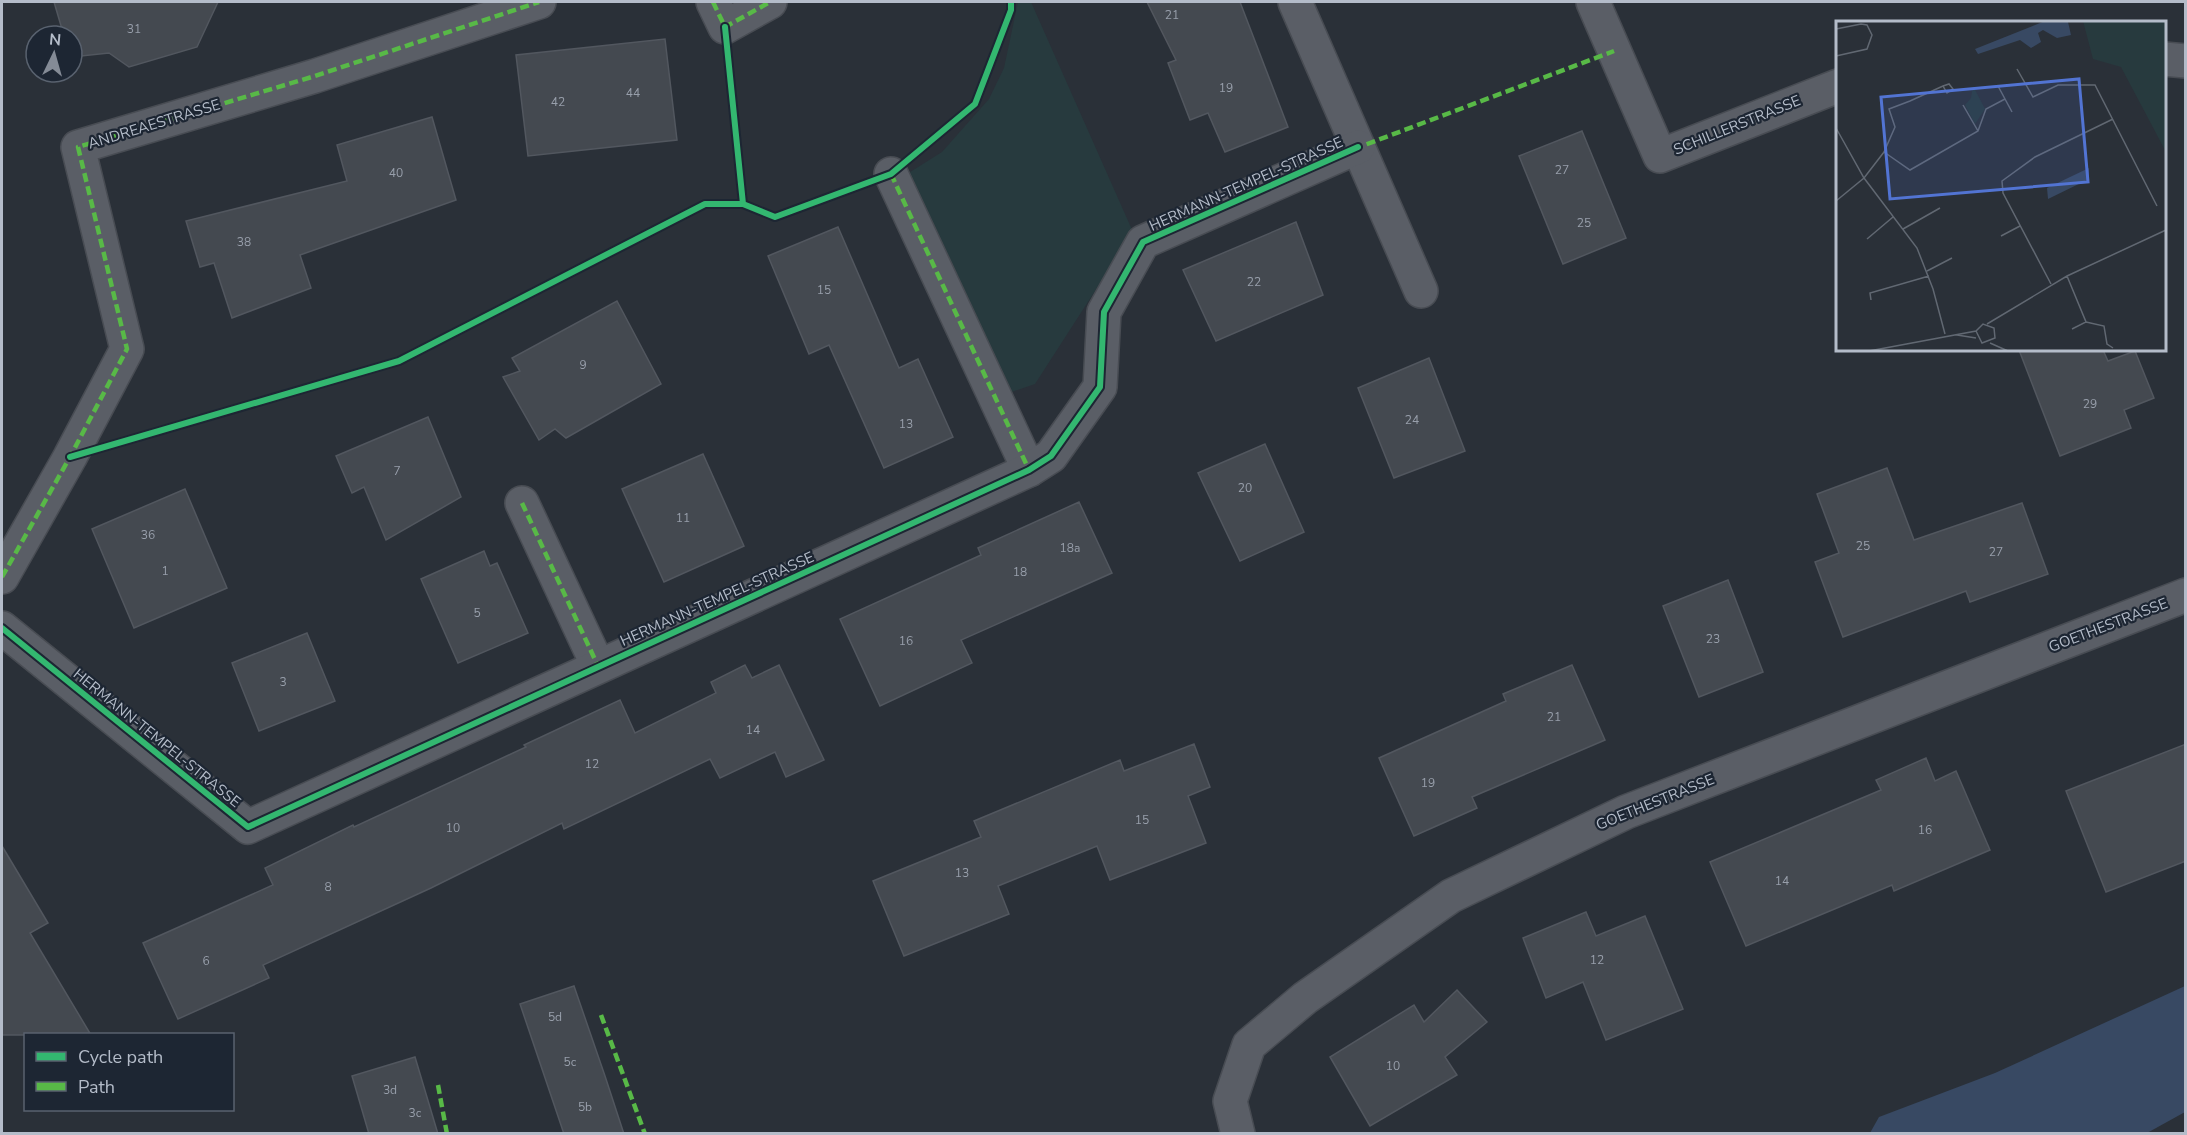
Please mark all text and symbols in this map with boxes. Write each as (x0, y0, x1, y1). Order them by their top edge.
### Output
house number: 21 (1165, 7, 1179, 23)
house number: 31 (127, 21, 141, 37)
inset map (1836, 21, 2166, 351)
north arrow (24, 24, 84, 84)
text: N (48, 29, 62, 52)
house number: 19 (1219, 80, 1233, 96)
house number: 44 (626, 85, 640, 101)
street label: SCHILLERSTRASSE (1670, 90, 1804, 160)
street label: ANDREAESTRASSE (85, 94, 223, 154)
house number: 42 (551, 94, 565, 110)
street label: HERMANN-TEMPEL-STRASSE (1146, 132, 1346, 236)
house number: 27 (1555, 162, 1569, 178)
house number: 40 (389, 165, 403, 181)
house number: 25 (1577, 215, 1591, 231)
house number: 38 (237, 234, 251, 250)
house number: 22 (1247, 274, 1261, 290)
house number: 15 (817, 282, 831, 298)
house number: 9 (579, 357, 587, 373)
house number: 29 (2083, 396, 2097, 412)
house number: 24 (1405, 412, 1419, 428)
house number: 13 (899, 416, 913, 432)
house number: 7 (393, 463, 401, 479)
house number: 20 (1238, 480, 1252, 496)
house number: 11 (676, 510, 690, 526)
house number: 36 (141, 527, 155, 543)
house number: 25 (1856, 538, 1870, 554)
house number: 18a (1060, 540, 1080, 556)
house number: 27 (1989, 544, 2003, 560)
street label: HERMANN-TEMPEL-STRASSE (617, 547, 817, 651)
house number: 1 (161, 563, 169, 579)
house number: 18 (1013, 564, 1027, 580)
street label: GOETHESTRASSE (2046, 593, 2170, 657)
house number: 5 (473, 605, 481, 621)
house number: 23 (1706, 631, 1720, 647)
house number: 16 (899, 633, 913, 649)
street label: HERMANN-TEMPEL-STRASSE (69, 664, 245, 812)
house number: 3 (279, 674, 287, 690)
house number: 21 (1547, 709, 1561, 725)
house number: 14 (746, 722, 760, 738)
house number: 12 (585, 756, 599, 772)
street label: GOETHESTRASSE (1593, 769, 1717, 835)
house number: 19 (1421, 775, 1435, 791)
house number: 15 (1135, 812, 1149, 828)
house number: 10 (446, 820, 460, 836)
house number: 16 (1918, 822, 1932, 838)
house number: 13 (955, 865, 969, 881)
house number: 14 (1775, 873, 1789, 889)
house number: 8 (324, 879, 332, 895)
house number: 12 (1590, 952, 1604, 968)
house number: 6 (202, 953, 210, 969)
house number: 5d (548, 1009, 562, 1025)
legend (24, 1033, 234, 1111)
text: Cycle path (78, 1045, 163, 1069)
house number: 5c (564, 1054, 577, 1070)
house number: 10 (1386, 1058, 1400, 1074)
text: Path (78, 1075, 115, 1099)
house number: 3d (383, 1082, 397, 1098)
house number: 5b (578, 1099, 592, 1115)
house number: 3c (409, 1105, 422, 1121)

